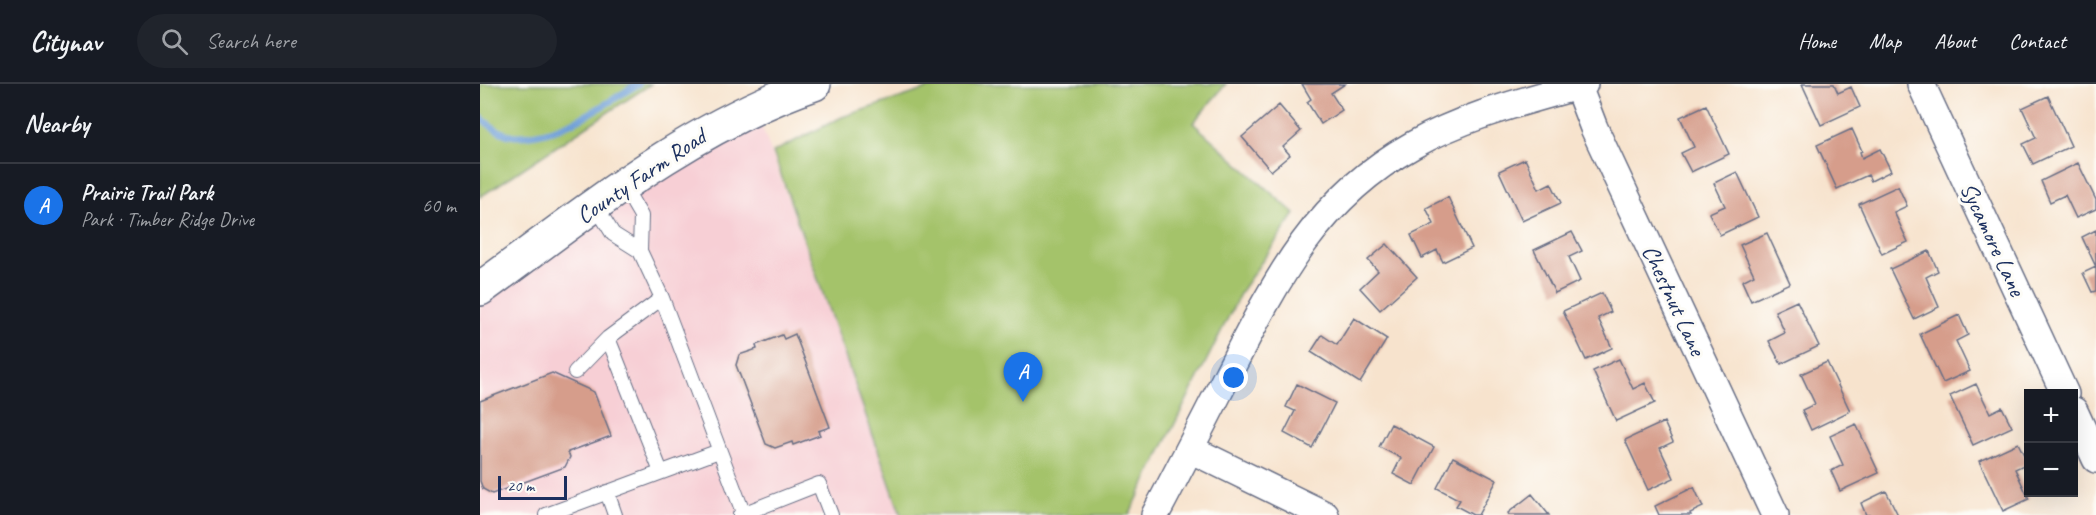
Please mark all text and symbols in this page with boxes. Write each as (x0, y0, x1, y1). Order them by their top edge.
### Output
search box (137, 14, 557, 68)
text: Citynav (30, 24, 101, 59)
icon: search (158, 25, 191, 58)
text: Search here (206, 27, 296, 55)
text: Home (1798, 28, 1836, 54)
text: Map (1869, 28, 1901, 54)
text: About (1934, 28, 1976, 54)
text: Contact (2009, 28, 2066, 54)
text: Nearby (24, 107, 89, 140)
street label: County Farm Road (570, 120, 715, 230)
street label: Sycamore Lane (1954, 177, 2033, 303)
text: Prairie Trail Park (81, 179, 213, 207)
text: A (38, 193, 49, 218)
text: 60 m (422, 193, 456, 218)
text: Park · Timber Ridge Drive (81, 207, 254, 232)
street label: Chestnut Lane (1635, 240, 1714, 362)
pin: A (1004, 352, 1042, 402)
your location (1219, 363, 1248, 392)
map controls (2024, 389, 2078, 497)
button: + (2024, 389, 2078, 443)
button: − (2024, 443, 2078, 497)
scale bar (498, 473, 567, 500)
text: 20 m (507, 476, 534, 496)

